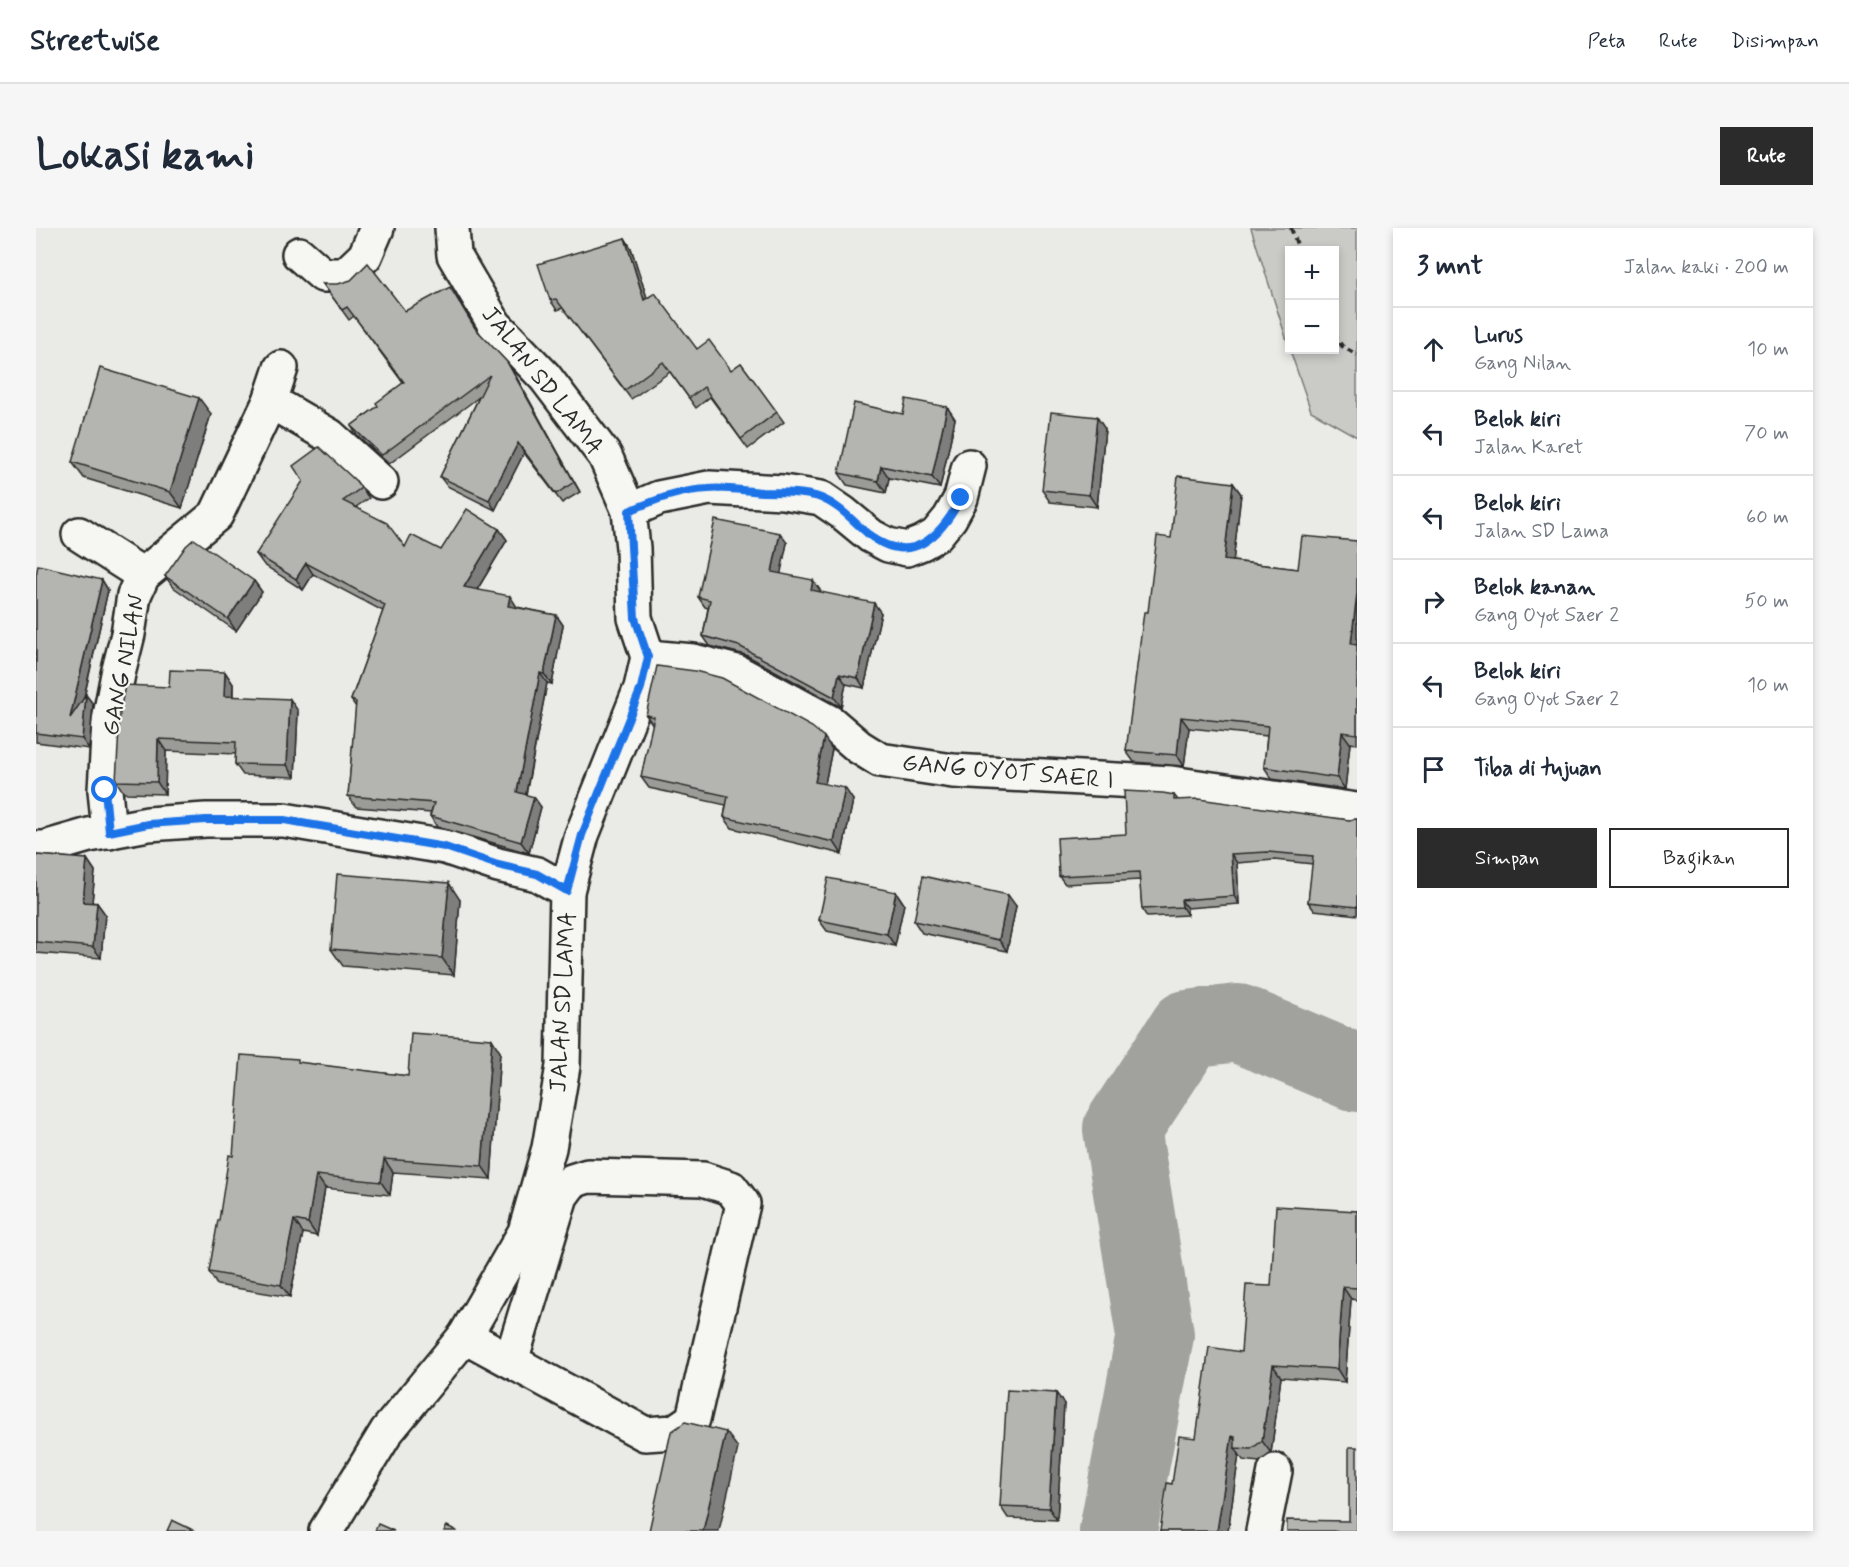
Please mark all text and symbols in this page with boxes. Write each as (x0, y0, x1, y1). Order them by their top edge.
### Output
text: Streetwise (30, 23, 160, 60)
text: Peta (1588, 27, 1626, 55)
text: Rute (1659, 27, 1698, 55)
text: Disimpan (1731, 27, 1819, 55)
button: Rute (1720, 127, 1813, 185)
text: Lokasi kami (36, 129, 255, 184)
map controls (1285, 246, 1339, 354)
button: + (1285, 246, 1339, 300)
text: 3 mnt (1417, 250, 1483, 284)
text: Jalan kaki · 200 m (1624, 254, 1789, 281)
street label: JALAN SD LAMA (474, 300, 610, 462)
button: − (1285, 300, 1339, 354)
text: Lurus (1474, 322, 1523, 350)
icon: ahead (1417, 333, 1450, 366)
text: 10 m (1747, 336, 1789, 363)
text: Gang Nilan (1474, 350, 1571, 377)
text: Belok kiri (1474, 406, 1561, 434)
icon: left (1417, 417, 1450, 450)
text: 70 m (1744, 420, 1789, 447)
text: Jalan Karet (1474, 434, 1583, 461)
route end (947, 484, 973, 510)
text: Belok kiri (1474, 490, 1561, 518)
icon: left (1417, 501, 1450, 534)
text: 60 m (1746, 504, 1789, 531)
text: Jalan SD Lama (1474, 518, 1609, 545)
text: Belok kanan (1474, 574, 1595, 602)
icon: right (1417, 585, 1450, 618)
text: 50 m (1744, 588, 1789, 615)
street label: GANG NILAN (96, 592, 153, 738)
text: Gang Oyot Saer 2 (1474, 602, 1619, 629)
text: Belok kiri (1474, 658, 1561, 686)
icon: left (1417, 669, 1450, 702)
text: 10 m (1747, 672, 1789, 699)
text: Gang Oyot Saer 2 (1474, 686, 1619, 713)
street label: GANG OYOT SAER I (901, 748, 1115, 797)
icon: arrive (1417, 753, 1450, 786)
text: Tiba di tujuan (1474, 755, 1602, 783)
route start (91, 776, 117, 802)
button: Simpan (1417, 828, 1597, 888)
button: Bagikan (1609, 828, 1789, 888)
street label: JALAN SD LAMA (543, 911, 584, 1093)

